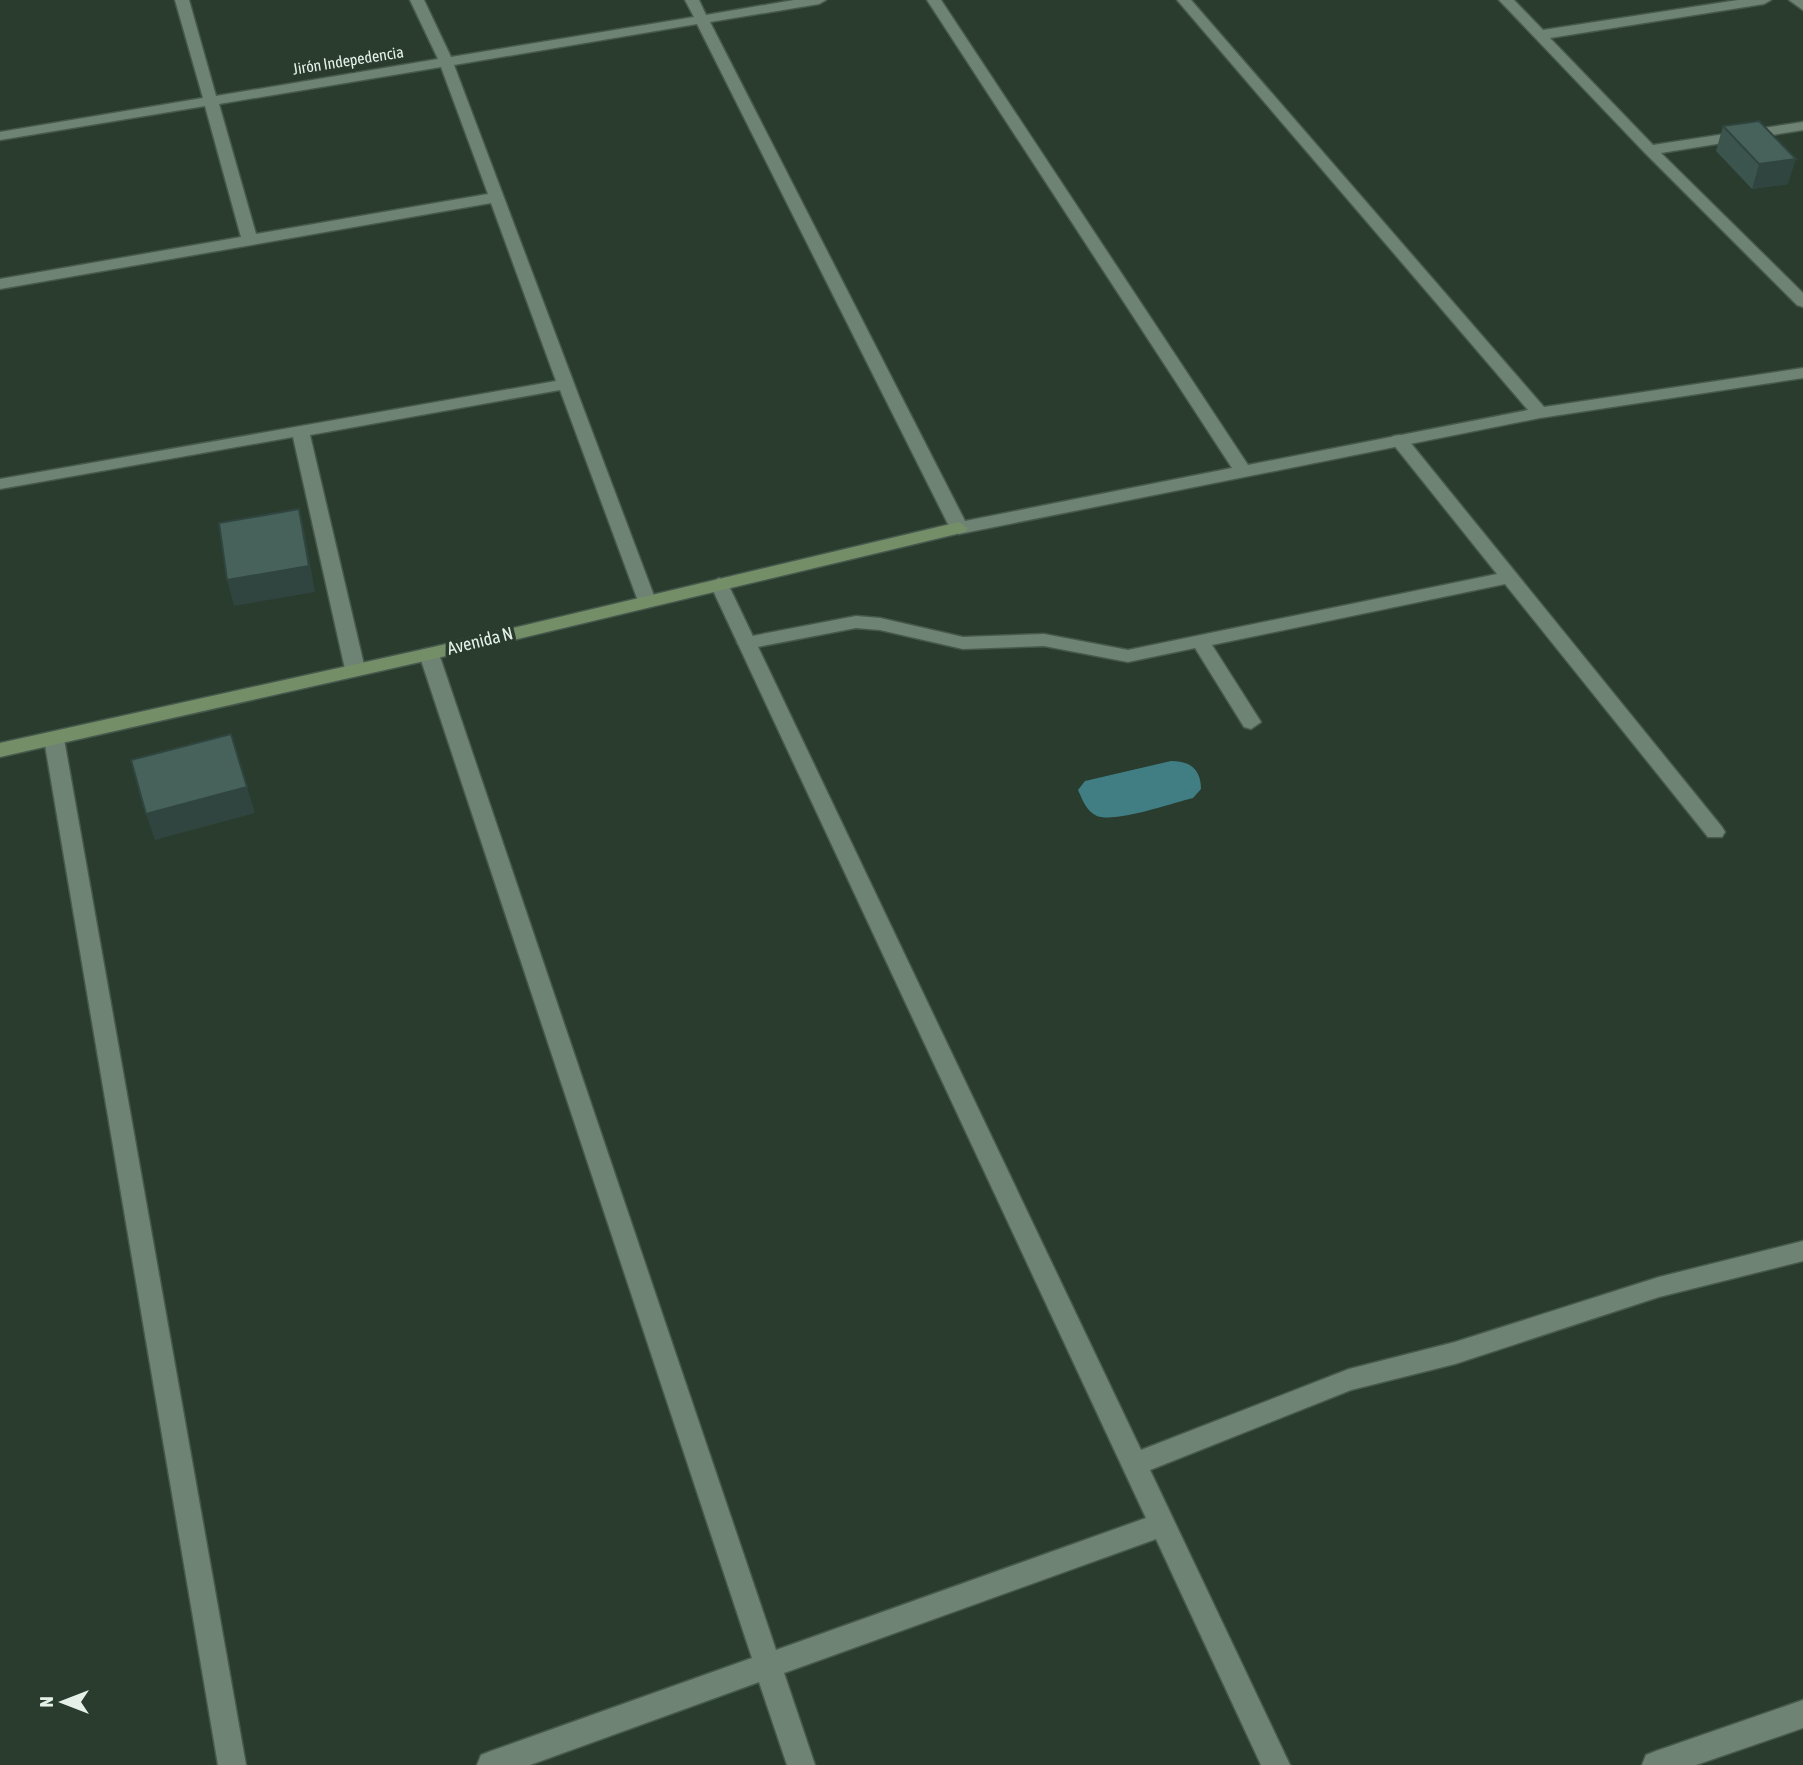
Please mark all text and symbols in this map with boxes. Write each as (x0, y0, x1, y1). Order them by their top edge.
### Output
street label: Jirón Indepedencia (291, 42, 405, 79)
street label: Avenida N (445, 622, 515, 659)
north arrow (28, 1667, 98, 1737)
text: N (35, 1696, 57, 1708)

